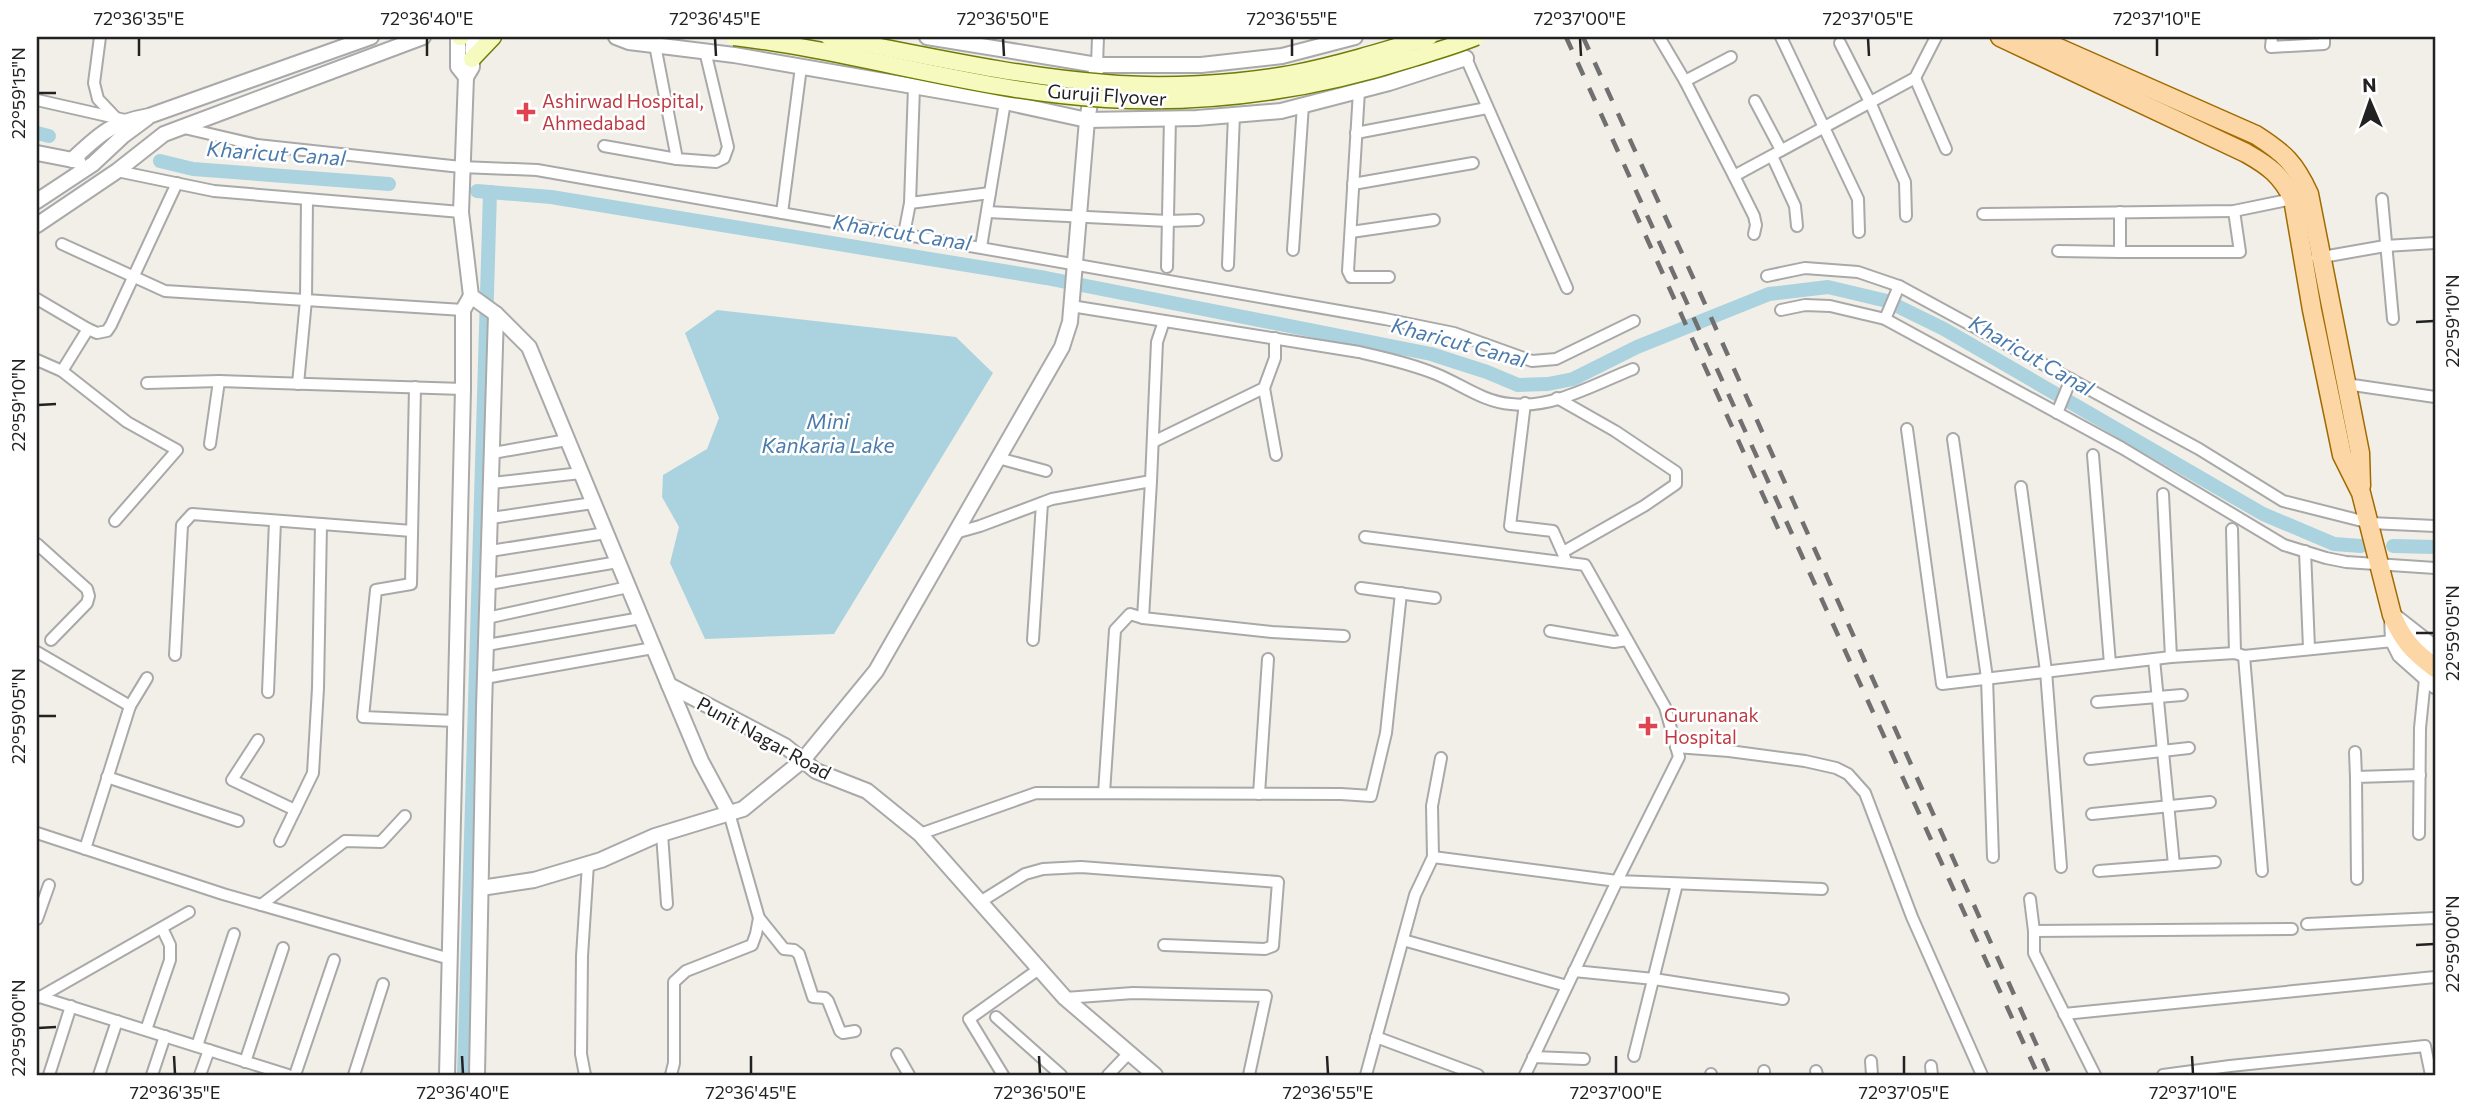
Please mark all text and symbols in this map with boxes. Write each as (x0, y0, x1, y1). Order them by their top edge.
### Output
text: 72°36'35"E (94, 7, 184, 29)
text: 72°36'40"E (381, 7, 473, 29)
text: 72°36'45"E (669, 7, 761, 29)
text: 72°36'50"E (957, 7, 1049, 29)
text: 72°36'55"E (1247, 7, 1337, 29)
text: 72°37'00"E (1534, 7, 1626, 29)
text: 72°37'05"E (1823, 7, 1913, 29)
text: 72°37'10"E (2113, 7, 2201, 29)
text: 22°59'15"N (7, 47, 29, 139)
north arrow (2336, 66, 2406, 136)
text: N (2362, 73, 2377, 96)
street label: Guruji Flyover (1047, 79, 1168, 110)
place label: Ashirwad Hospital, Ahmedabad (542, 89, 704, 134)
marker: Ashirwad Hospital, Ahmedabad (516, 102, 536, 122)
water label: Kharicut Canal (206, 135, 347, 170)
water label: Kharicut Canal (831, 208, 974, 255)
text: 22°59'10"N (2441, 274, 2463, 368)
water label: Kharicut Canal (1965, 309, 2099, 401)
water label: Kharicut Canal (1389, 311, 1531, 372)
text: 22°59'10"N (7, 358, 29, 452)
water label: Mini Kankaria Lake (761, 408, 895, 457)
text: 22°59'05"N (2441, 585, 2463, 681)
text: 22°59'05"N (7, 668, 29, 764)
street label: Punit Nagar Road (693, 691, 835, 784)
place label: Gurunanak Hospital (1664, 703, 1759, 748)
marker: Gurunanak Hospital (1638, 716, 1658, 736)
text: 22°59'00"N (2441, 895, 2463, 993)
text: 22°59'00"N (7, 979, 29, 1077)
text: 72°36'35"E (130, 1081, 220, 1103)
text: 72°36'40"E (417, 1081, 509, 1103)
text: 72°36'45"E (705, 1081, 797, 1103)
text: 72°36'50"E (994, 1081, 1086, 1103)
text: 72°36'55"E (1283, 1081, 1373, 1103)
text: 72°37'00"E (1570, 1081, 1662, 1103)
text: 72°37'05"E (1859, 1081, 1949, 1103)
text: 72°37'10"E (2149, 1081, 2237, 1103)

